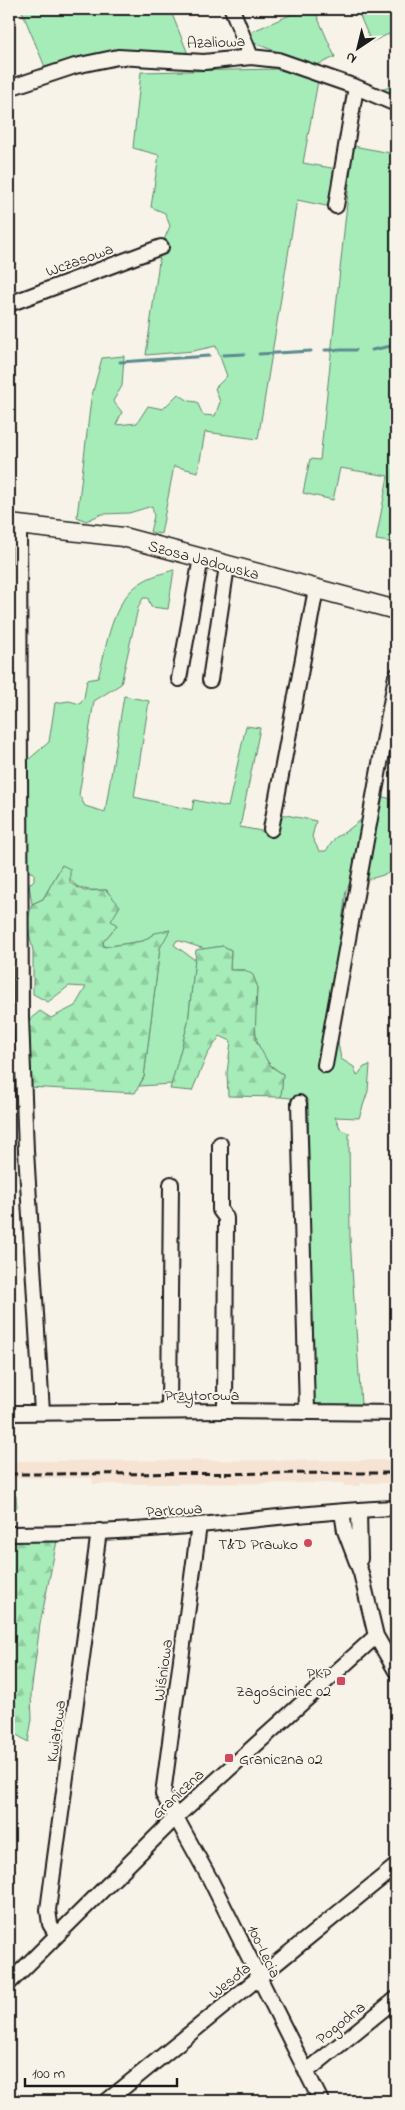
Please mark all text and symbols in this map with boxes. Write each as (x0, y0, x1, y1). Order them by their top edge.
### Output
north arrow (332, 22, 382, 72)
street label: Azaliowa (187, 30, 246, 56)
text: N (342, 46, 361, 69)
street label: Wczasowa (42, 238, 117, 284)
street label: Szosa Jadowska (145, 535, 262, 587)
street label: Przytorowa (165, 1384, 239, 1408)
street label: Parkowa (145, 1497, 203, 1525)
place label: T&D Prawko (218, 1533, 298, 1557)
marker: T&D Prawko (302, 1537, 314, 1549)
street label: Wiśniowa (148, 1638, 180, 1703)
place label: PKP Zagościniec 02 (236, 1662, 332, 1704)
marker: PKP Zagościniec 02 (335, 1675, 347, 1687)
street label: Kwiatowa (41, 1699, 73, 1764)
place label: Graniczna 02 (239, 1748, 323, 1772)
marker: Graniczna 02 (223, 1752, 235, 1764)
street label: Graniczna (147, 1764, 210, 1825)
street label: 100-Lecia (240, 1921, 286, 1983)
street label: Wesoła (204, 1957, 256, 2006)
street label: Pogodna (311, 1996, 371, 2051)
scale bar (25, 2055, 178, 2087)
text: 100 m (32, 2063, 65, 2085)

